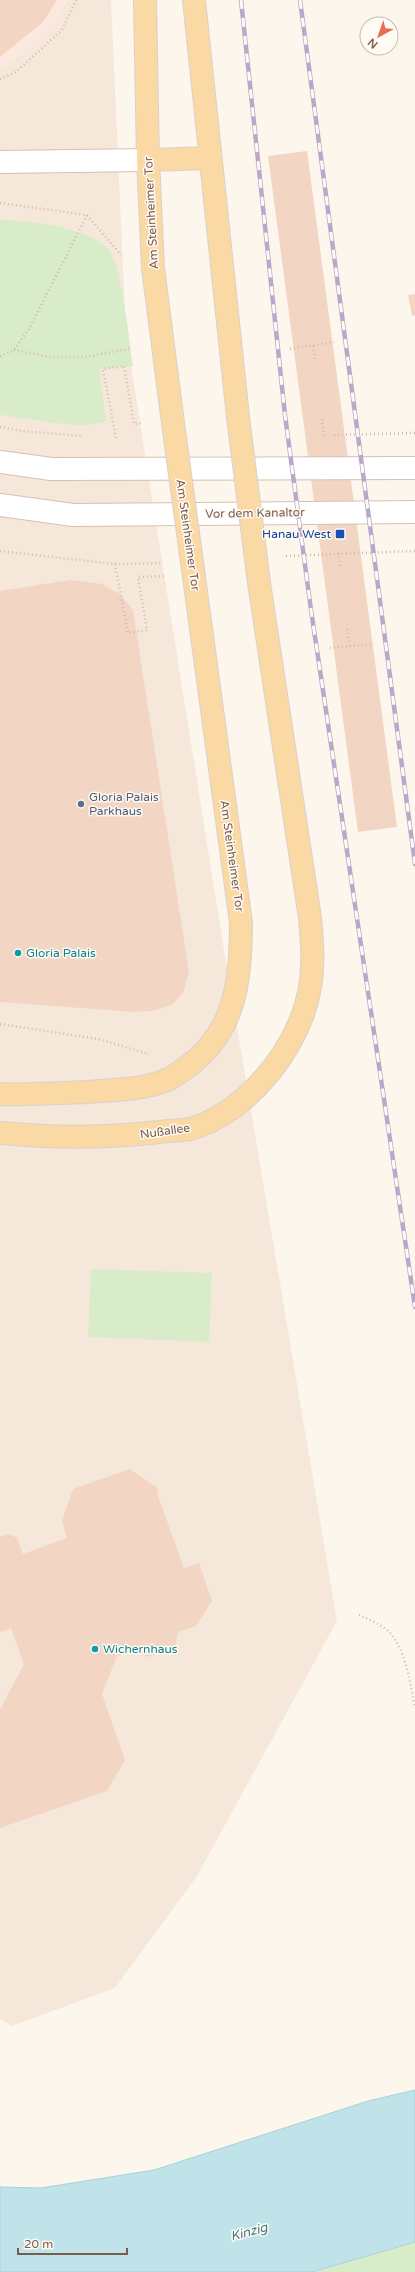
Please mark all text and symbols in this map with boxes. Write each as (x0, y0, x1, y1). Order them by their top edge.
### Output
north arrow (359, 16, 399, 56)
text: N (365, 35, 380, 51)
street label: Am Steinheimer Tor (141, 156, 161, 270)
street label: Am Steinheimer Tor (173, 478, 203, 592)
street label: Vor dem Kanaltor (205, 505, 305, 521)
place label: Hanau West (262, 527, 331, 541)
marker: Hanau West (334, 528, 346, 540)
place label: Gloria Palais Parkhaus (89, 790, 159, 818)
marker: Gloria Palais Parkhaus (76, 799, 86, 809)
street label: Am Steinheimer Tor (217, 799, 247, 913)
place label: Gloria Palais (26, 946, 96, 960)
marker: Gloria Palais (13, 948, 23, 958)
street label: Nußallee (139, 1121, 191, 1141)
place label: Wichernhaus (103, 1642, 178, 1656)
marker: Wichernhaus (90, 1644, 100, 1654)
water label: Kinzig (229, 2219, 270, 2245)
scale bar (18, 2230, 127, 2256)
text: 20 m (24, 2237, 53, 2251)

